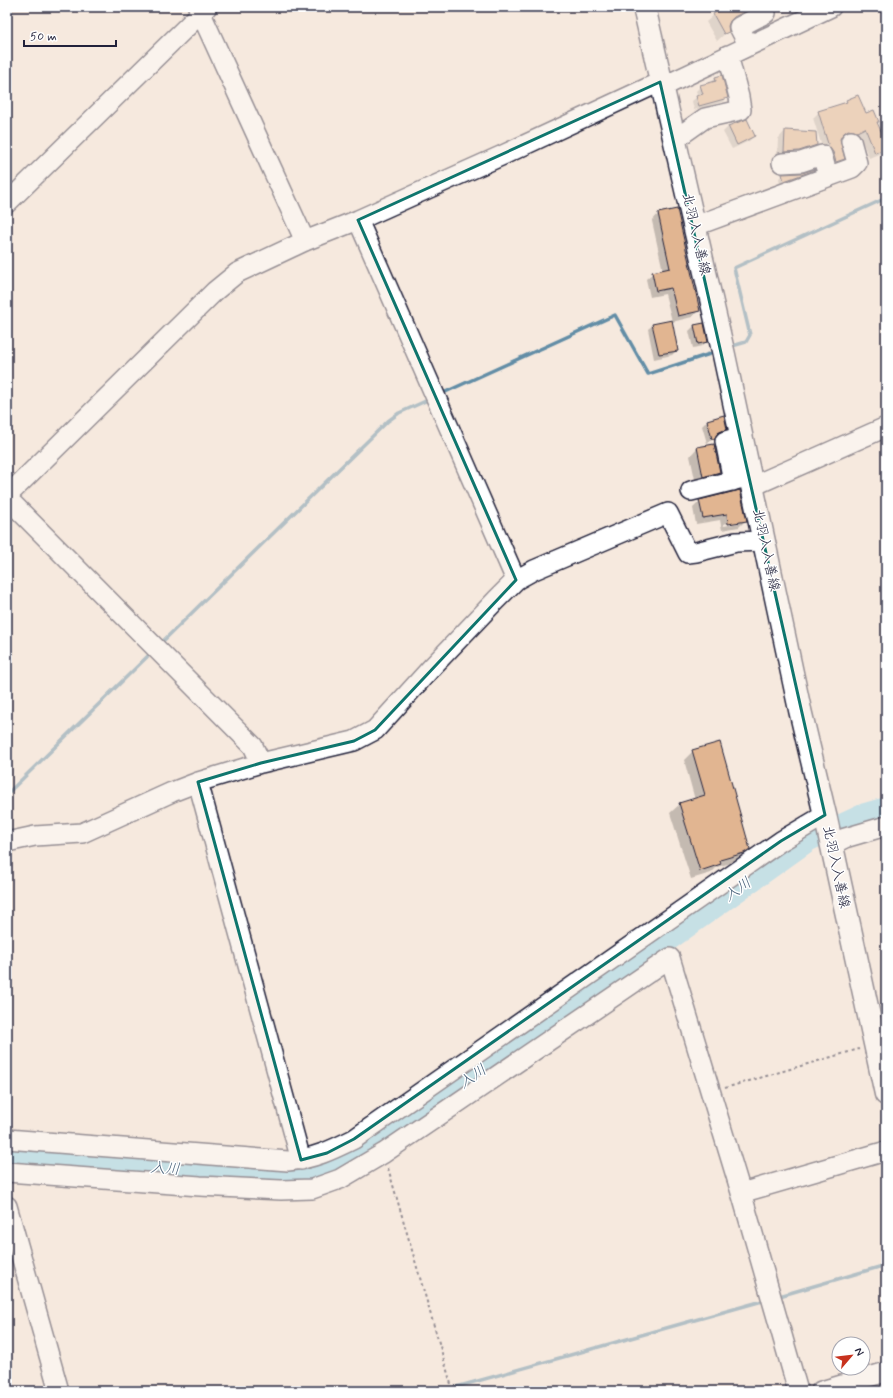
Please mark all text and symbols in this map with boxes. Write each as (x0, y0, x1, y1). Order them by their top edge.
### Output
scale bar (24, 22, 116, 48)
text: 50 m (30, 29, 57, 45)
street label: 北羽入入善線 (678, 191, 714, 277)
street label: 北羽入入善線 (748, 507, 784, 593)
street label: 北羽入入善線 (818, 824, 854, 910)
water label: 入川 (720, 873, 756, 907)
water label: 入川 (455, 1060, 491, 1094)
water label: 入川 (149, 1158, 181, 1180)
north arrow (831, 1336, 871, 1376)
text: N (851, 1345, 867, 1358)

